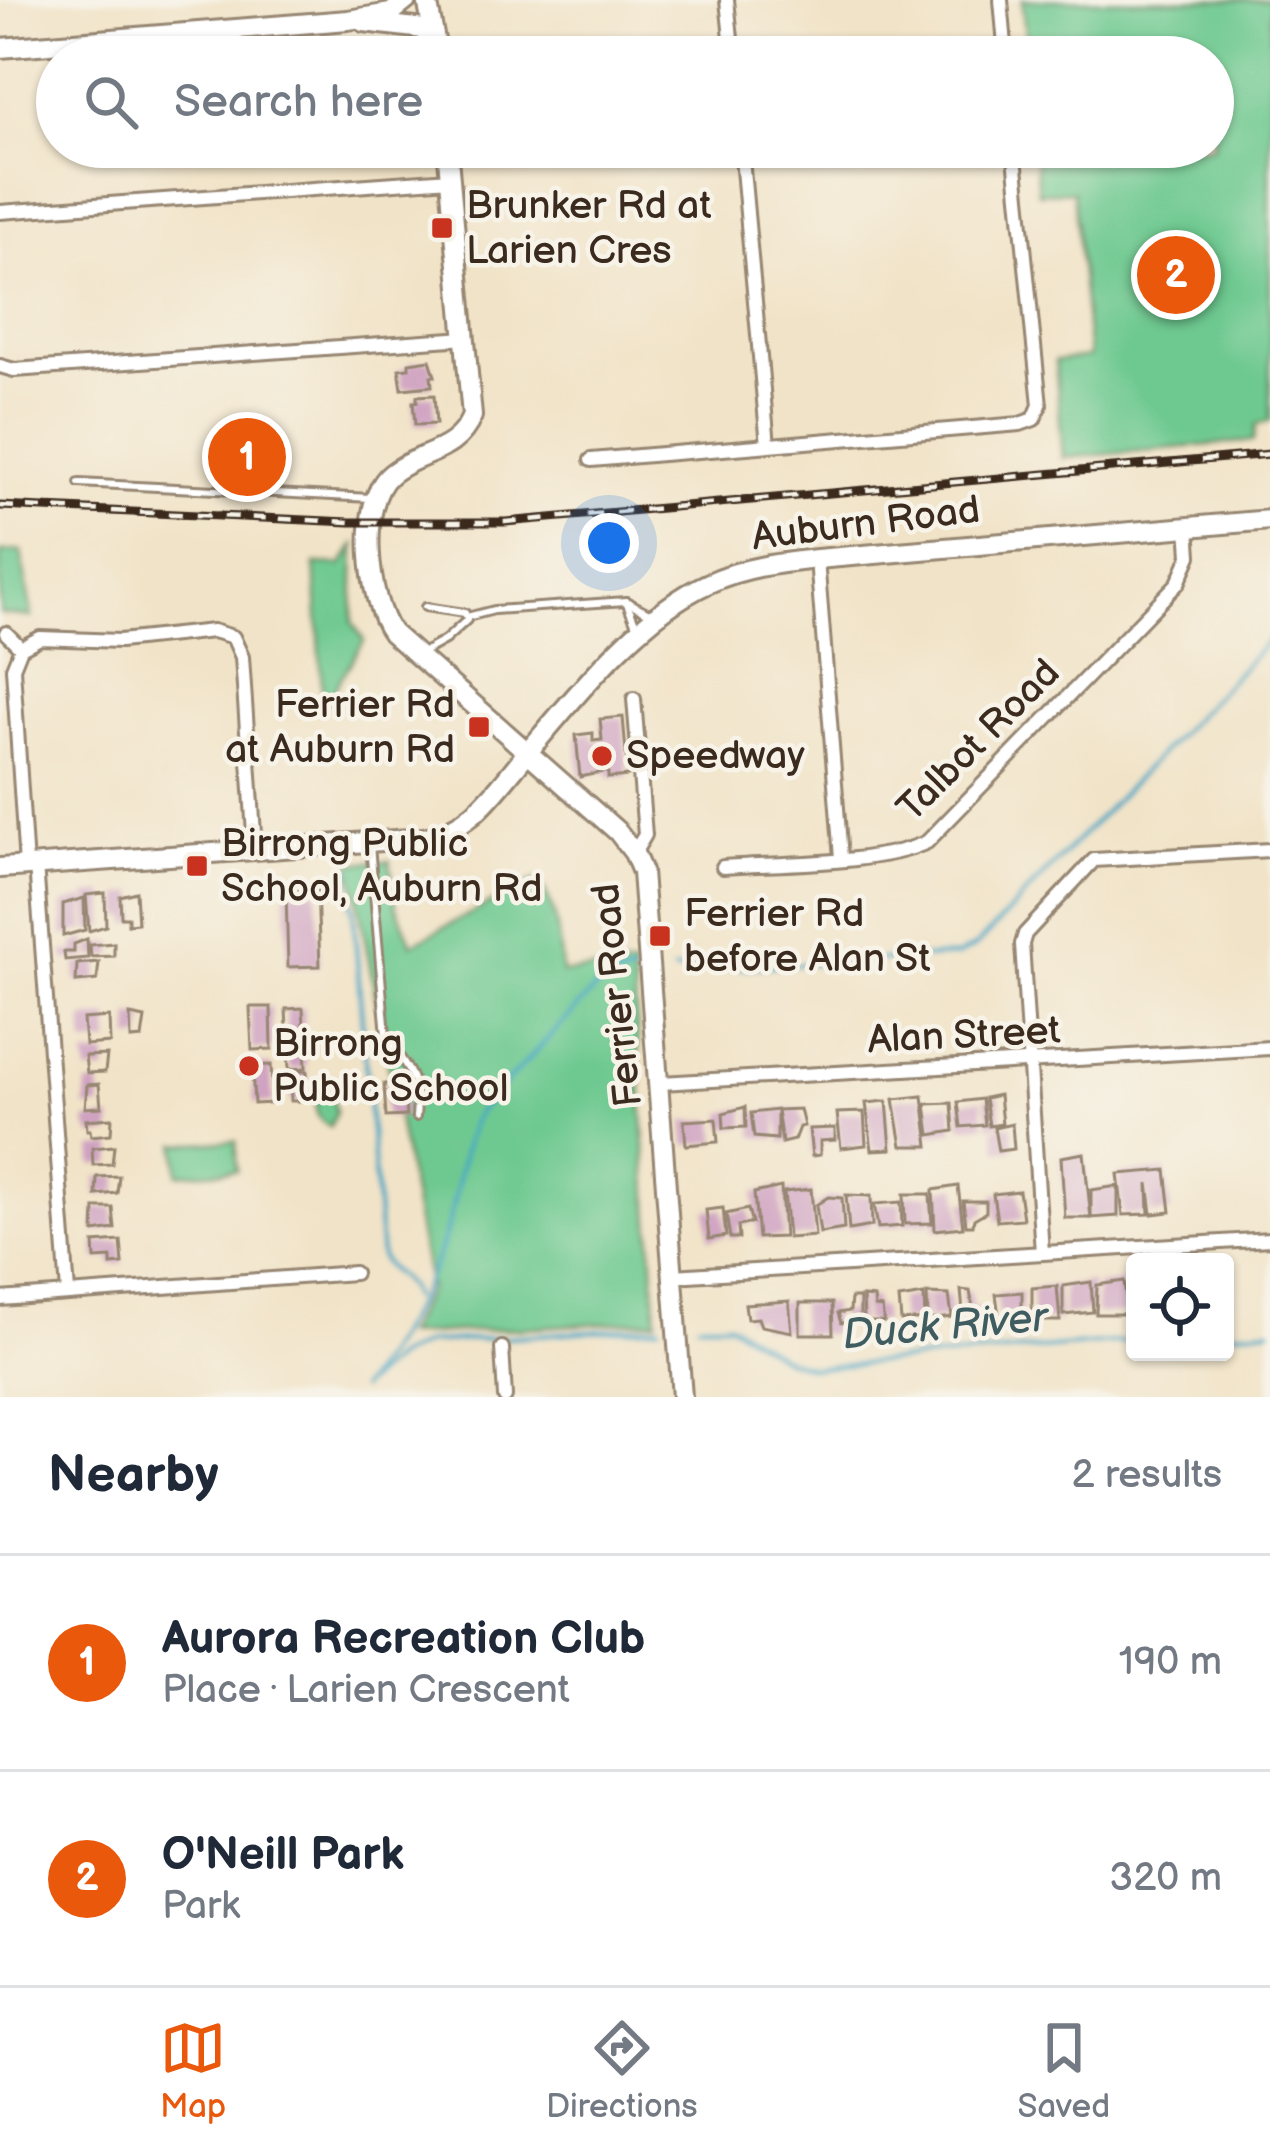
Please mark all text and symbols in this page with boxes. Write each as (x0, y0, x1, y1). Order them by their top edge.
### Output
search box (36, 36, 1234, 168)
icon: search (78, 69, 144, 135)
text: Search here (174, 75, 423, 130)
place label: Brunker Rd at Larien Cres (466, 183, 711, 275)
marker: Brunker Rd at Larien Cres (429, 215, 455, 241)
pin: 2 (1137, 230, 1215, 320)
pin: 1 (208, 412, 286, 502)
street label: Auburn Road (749, 487, 983, 561)
your location (579, 513, 639, 573)
street label: Talbot Road (888, 650, 1070, 832)
place label: Ferrier Rd at Auburn Rd (225, 682, 455, 774)
marker: Ferrier Rd at Auburn Rd (466, 714, 492, 740)
place label: Speedway (626, 733, 805, 780)
marker: Speedway (589, 743, 615, 769)
place label: Birrong Public School, Auburn Rd (221, 821, 543, 913)
marker: Birrong Public School, Auburn Rd (184, 853, 210, 879)
street label: Ferrier Road (583, 881, 653, 1109)
place label: Ferrier Rd before Alan St (684, 891, 930, 983)
marker: Ferrier Rd before Alan St (647, 923, 673, 949)
street label: Alan Street (866, 1007, 1062, 1065)
place label: Birrong Public School (273, 1021, 508, 1113)
marker: Birrong Public School (236, 1053, 262, 1079)
map controls (1126, 1253, 1234, 1361)
button: locate (1126, 1253, 1234, 1361)
water label: Duck River (840, 1292, 1052, 1361)
text: Nearby (48, 1445, 219, 1506)
text: 2 results (1071, 1452, 1222, 1499)
text: Aurora Recreation Club (162, 1612, 645, 1667)
text: 1 (79, 1639, 95, 1686)
text: 190 m (1119, 1639, 1222, 1686)
text: Place · Larien Crescent (162, 1667, 570, 1714)
text: O'Neill Park (162, 1828, 404, 1883)
text: 2 (75, 1855, 99, 1902)
text: 320 m (1109, 1855, 1222, 1902)
text: Park (162, 1883, 240, 1930)
tab: Map (160, 2015, 226, 2127)
tab: Directions (546, 2015, 698, 2127)
tab: Saved (1017, 2015, 1110, 2127)

